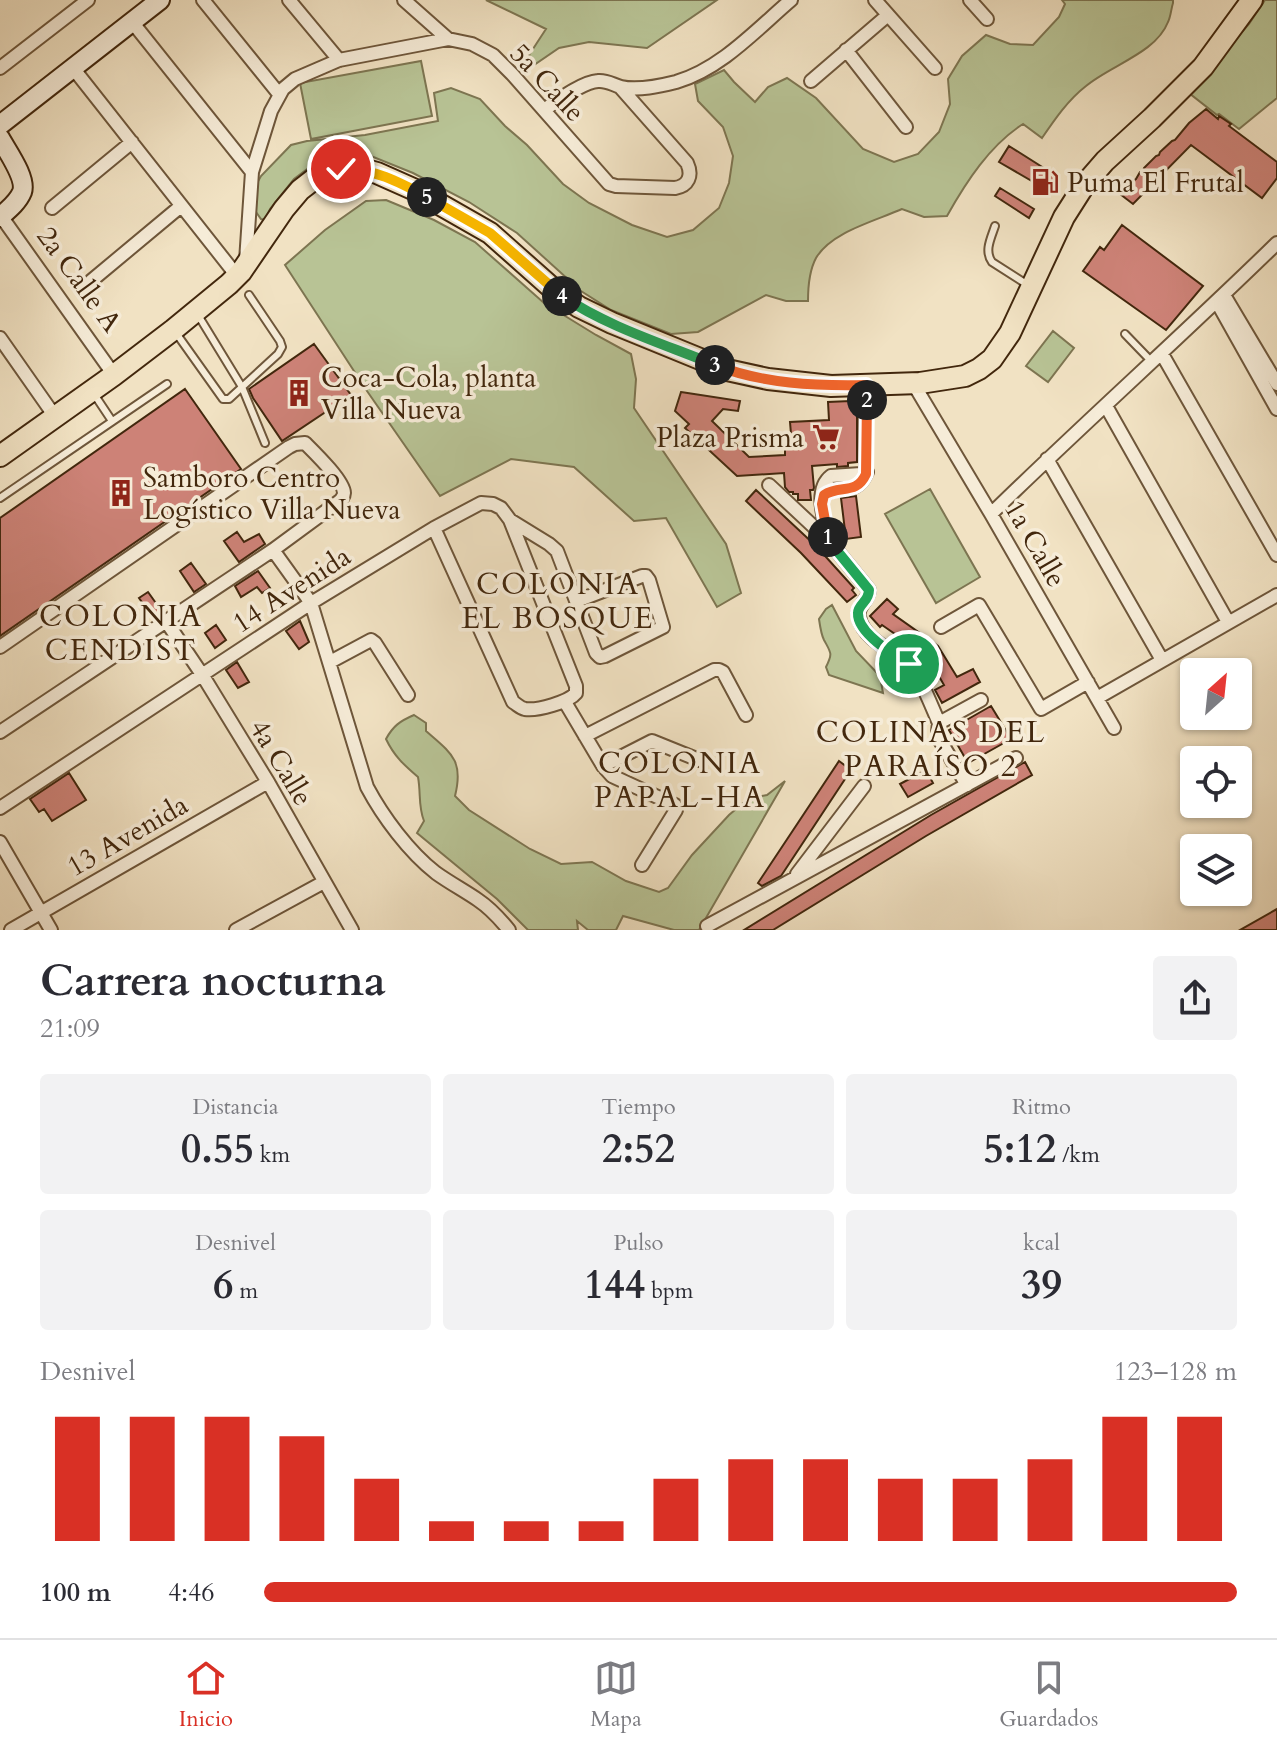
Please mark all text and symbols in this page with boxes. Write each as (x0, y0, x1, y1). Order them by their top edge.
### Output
street label: 5a Calle (501, 35, 593, 130)
pin (307, 135, 375, 203)
icon: check (319, 147, 363, 191)
place label: Puma El Frutal (1067, 164, 1244, 202)
fuel station icon: Puma El Frutal (1030, 167, 1060, 197)
pin: 5 (407, 177, 447, 217)
text: 5 (421, 182, 433, 212)
street label: 2a Calle A (28, 219, 130, 340)
pin: 4 (542, 276, 582, 316)
text: 4 (556, 281, 568, 311)
pin: 3 (695, 345, 735, 385)
text: 3 (709, 350, 721, 380)
place label: Coca-Cola, planta Villa Nueva (321, 359, 536, 429)
building icon: Coca-Cola, planta Villa Nueva (284, 378, 314, 408)
pin: 2 (847, 380, 887, 420)
text: 2 (861, 385, 873, 415)
place label: Plaza Prisma (656, 419, 804, 457)
supermarket icon: Plaza Prisma (811, 422, 841, 452)
place label: Samboro Centro Logístico Villa Nueva (143, 459, 401, 529)
building icon: Samboro Centro Logístico Villa Nueva (106, 478, 136, 508)
street label: 1a Calle (995, 493, 1075, 594)
pin: 1 (808, 517, 848, 557)
text: 1 (822, 522, 834, 552)
street label: 14 Avenida (225, 537, 358, 642)
district label: COLONIA EL BOSQUE (462, 564, 654, 639)
district label: COLONIA CENDIST (39, 596, 203, 671)
pin (875, 630, 943, 698)
icon: arrive (887, 642, 931, 686)
north arrow (1180, 658, 1252, 730)
map controls (1180, 658, 1252, 906)
street label: 4a Calle (241, 712, 322, 813)
district label: COLINAS DEL PARAÍSO 2 (816, 712, 1046, 787)
district label: COLONIA PAPAL-HA (594, 743, 766, 818)
button: locate (1180, 746, 1252, 818)
street label: 13 Avenida (60, 786, 195, 886)
button: layers (1180, 834, 1252, 906)
text: Carrera nocturna (40, 951, 386, 1011)
button: share (1153, 956, 1237, 1040)
text: 21:09 (40, 1011, 100, 1046)
text: Distancia (192, 1092, 279, 1122)
text: Tiempo (601, 1092, 676, 1122)
text: Ritmo (1012, 1092, 1071, 1122)
text: 0.55 (181, 1122, 254, 1177)
text: 2:52 (602, 1122, 675, 1177)
text: 5:12 (983, 1122, 1056, 1177)
text: km (254, 1140, 290, 1170)
text: /km (1056, 1140, 1100, 1170)
text: Desnivel (195, 1228, 276, 1258)
text: Pulso (614, 1228, 663, 1258)
text: kcal (1023, 1228, 1060, 1258)
text: 6 (213, 1258, 233, 1313)
text: 144 (584, 1258, 645, 1313)
text: 39 (1021, 1258, 1062, 1313)
text: m (233, 1276, 258, 1306)
text: bpm (645, 1276, 693, 1306)
text: Desnivel (40, 1354, 135, 1389)
text: 123–128 m (1114, 1354, 1237, 1389)
text: 100 m (40, 1575, 111, 1610)
text: 4:46 (168, 1575, 215, 1610)
tab: Inicio (179, 1656, 233, 1734)
tab: Mapa (590, 1656, 642, 1734)
tab: Guardados (999, 1656, 1098, 1734)

